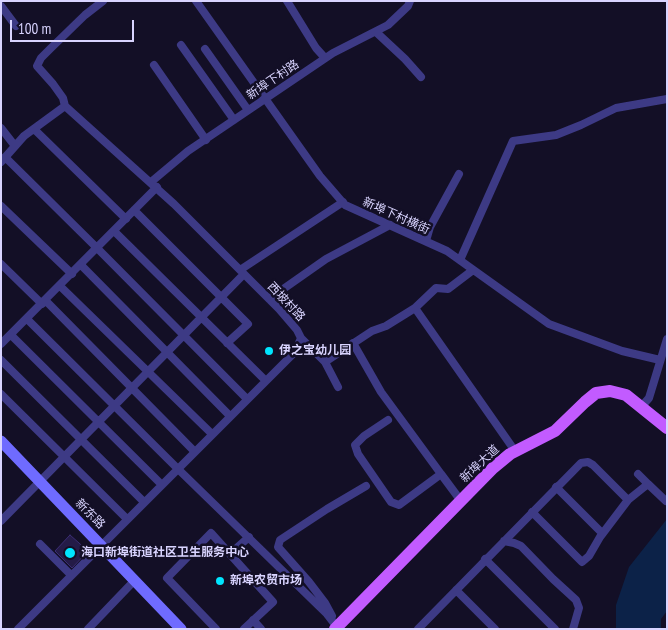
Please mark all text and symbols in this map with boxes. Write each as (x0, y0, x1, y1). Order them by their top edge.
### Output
scale bar (12, 10, 136, 42)
text: 100 m (18, 19, 51, 38)
street label: 新埠下村路 (244, 57, 302, 103)
street label: 新埠下村横街 (360, 195, 432, 237)
street label: 西坡村路 (264, 280, 308, 324)
place label: 伊之宝幼儿园 (279, 344, 351, 358)
marker: 伊之宝幼儿园 (263, 345, 275, 357)
street label: 新埠大道 (458, 442, 502, 486)
street label: 新东路 (72, 496, 108, 532)
marker: 海口新埠街道社区卫生服务中心 (63, 546, 77, 560)
place label: 海口新埠街道社区卫生服务中心 (81, 546, 249, 560)
place label: 新埠农贸市场 (230, 574, 302, 588)
marker: 新埠农贸市场 (214, 575, 226, 587)

